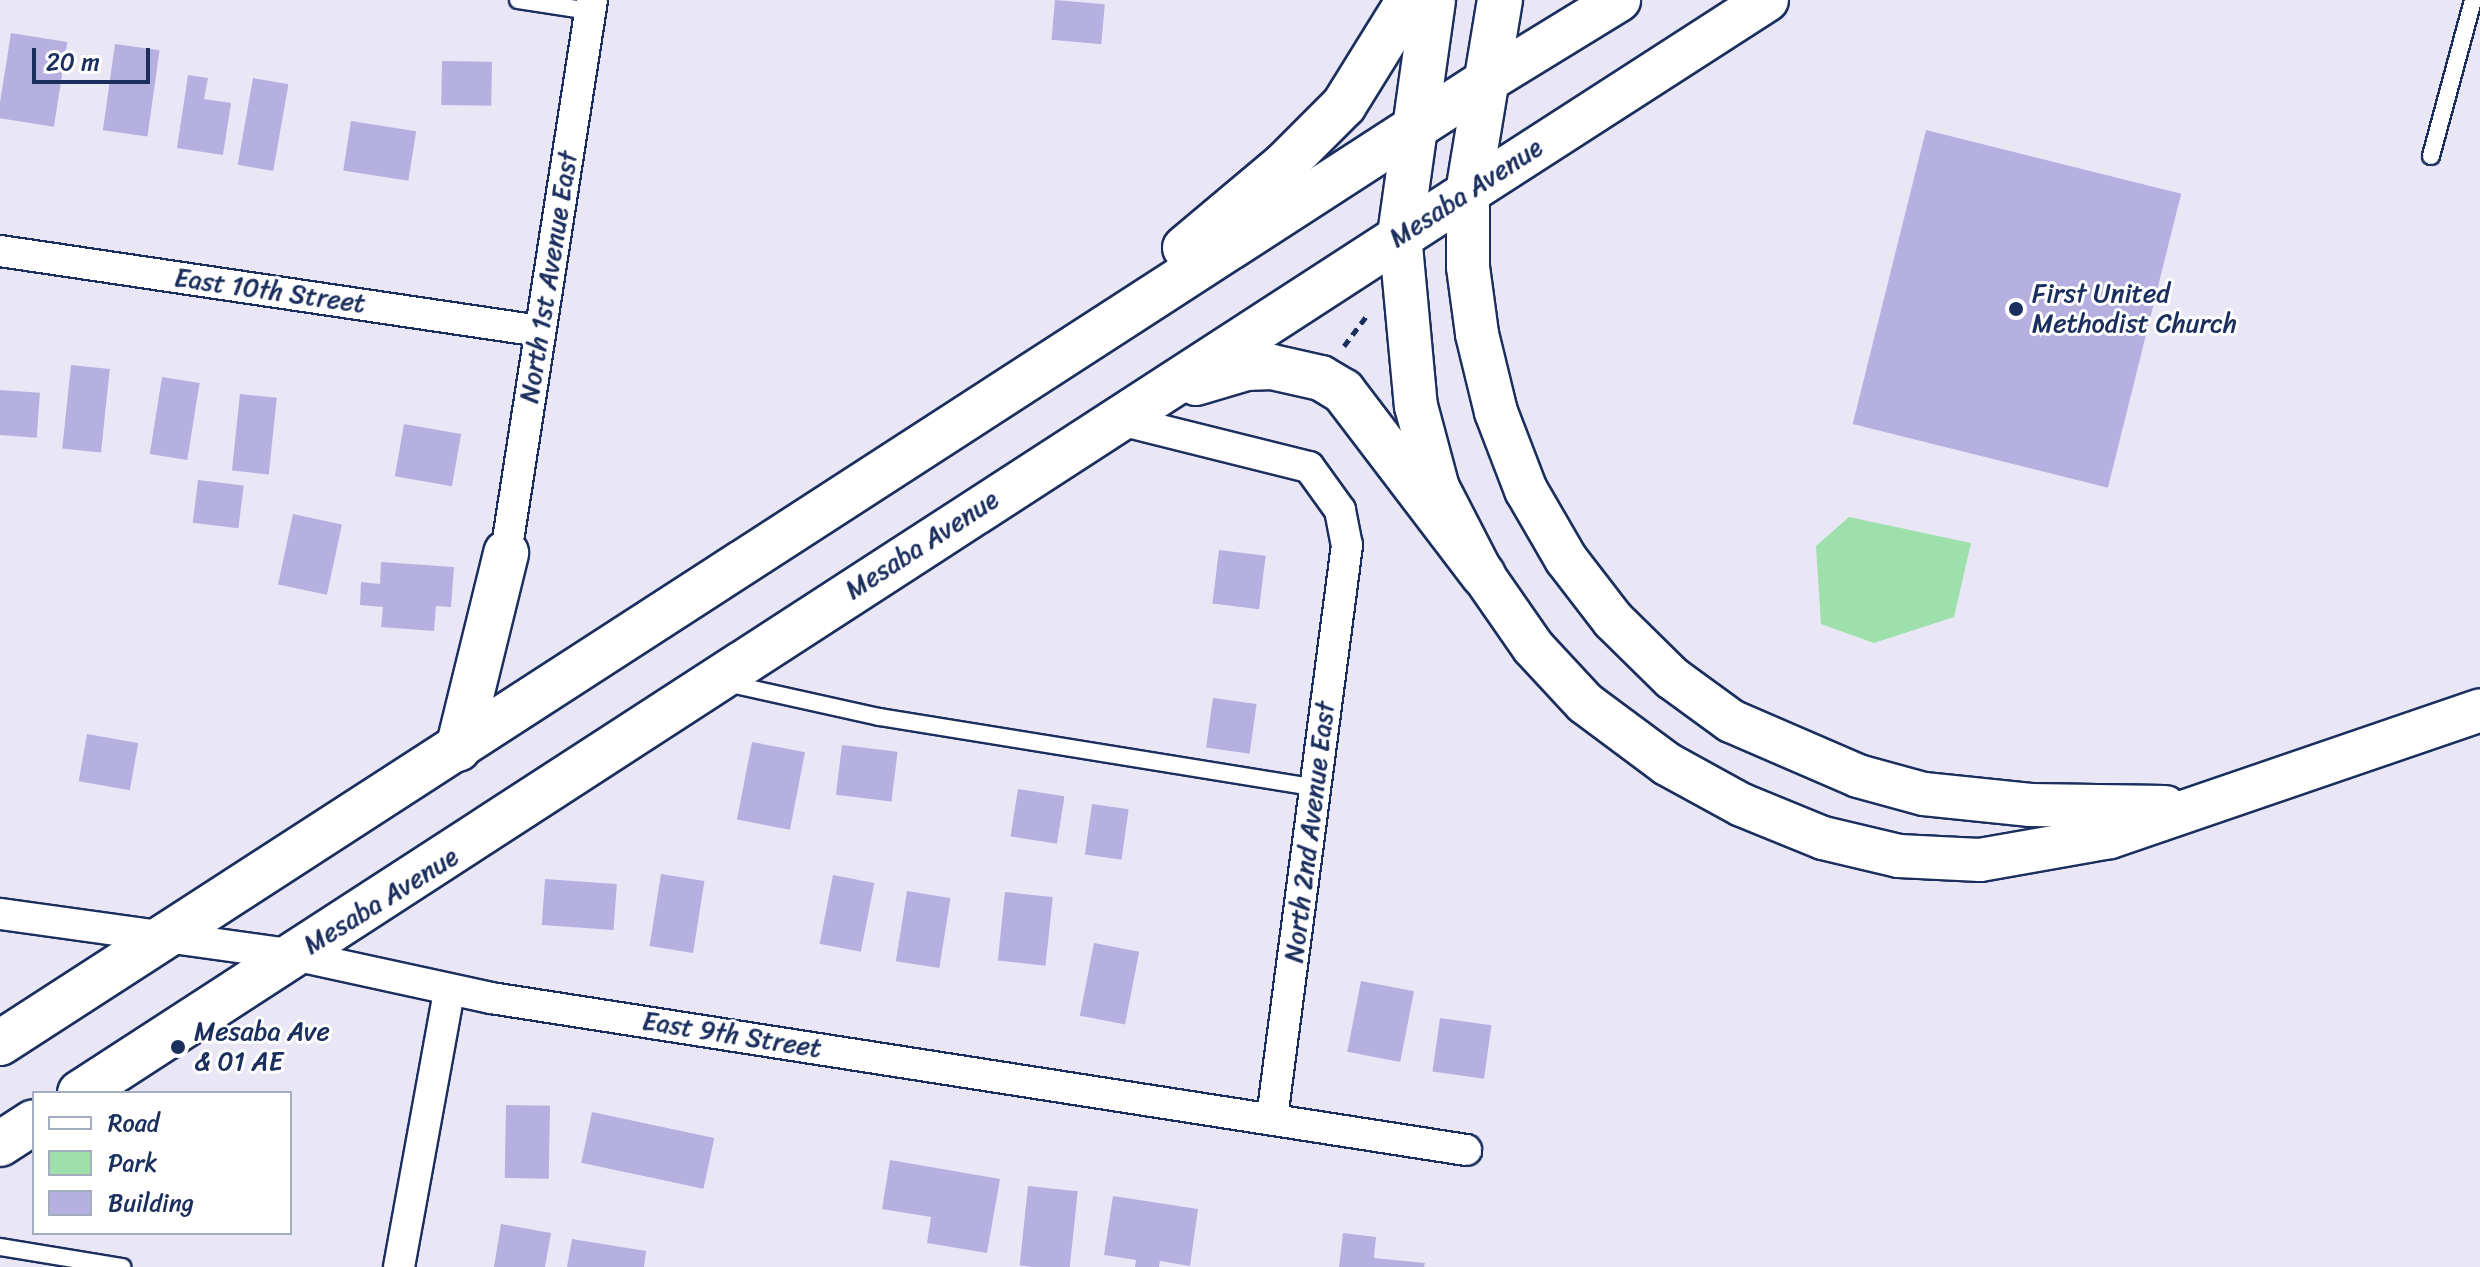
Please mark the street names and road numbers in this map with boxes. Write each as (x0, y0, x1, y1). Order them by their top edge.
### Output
street label: Mesaba Avenue (1384, 132, 1548, 254)
street label: North 1st Avenue East (514, 148, 584, 406)
street label: East 10th Street (173, 262, 367, 320)
street label: Mesaba Avenue (840, 484, 1004, 606)
street label: North 2nd Avenue East (1278, 699, 1342, 965)
street label: Mesaba Avenue (298, 841, 464, 961)
street label: East 9th Street (640, 1005, 824, 1065)

